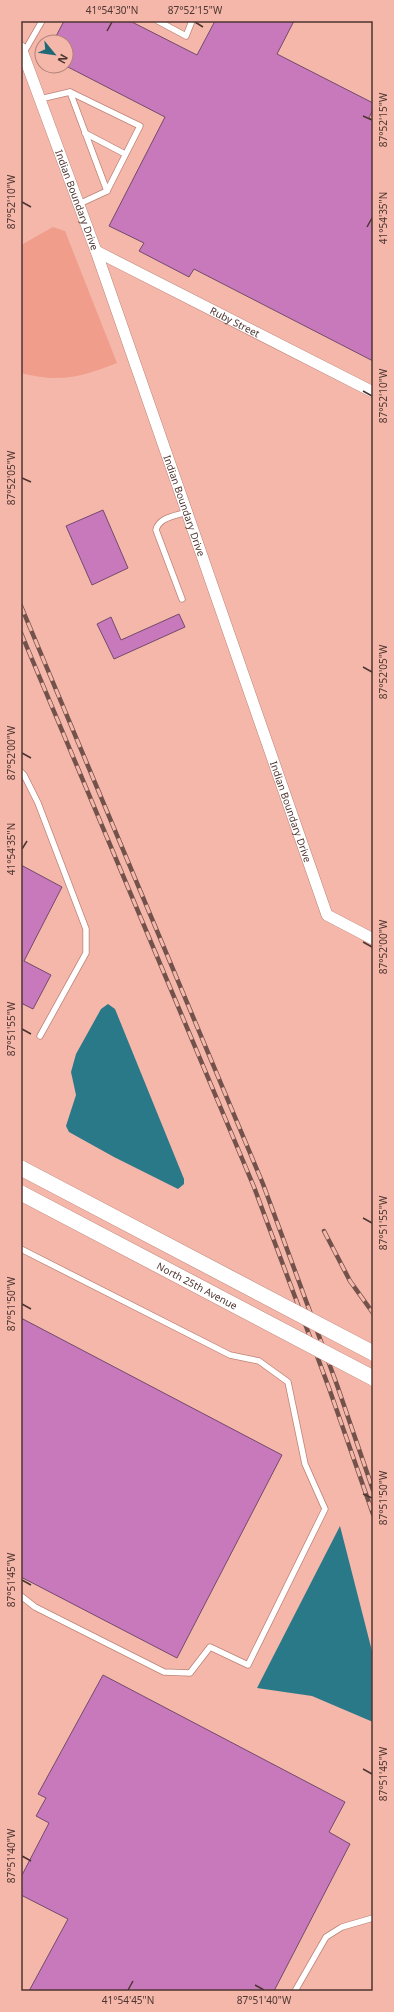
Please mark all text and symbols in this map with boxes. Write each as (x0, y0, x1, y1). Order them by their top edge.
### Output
text: 41°54'30"N (86, 3, 138, 17)
text: 87°52'15"W (168, 3, 223, 17)
north arrow (34, 34, 74, 74)
text: N (54, 52, 72, 67)
text: 87°52'15"W (376, 92, 390, 147)
street label: Indian Boundary Drive (52, 148, 102, 252)
text: 87°52'10"W (4, 174, 18, 229)
text: 41°54'35"N (376, 192, 390, 244)
street label: Ruby Street (208, 303, 263, 340)
text: 87°52'10"W (376, 368, 390, 423)
text: 87°52'05"W (4, 450, 18, 505)
street label: Indian Boundary Drive (161, 453, 209, 558)
text: 87°52'05"W (376, 644, 390, 699)
text: 87°52'00"W (4, 725, 18, 780)
street label: Indian Boundary Drive (267, 759, 315, 864)
text: 41°54'35"N (4, 823, 18, 875)
text: 87°52'00"W (376, 919, 390, 974)
text: 87°51'55"W (4, 1001, 18, 1056)
text: 87°51'55"W (376, 1195, 390, 1250)
street label: North 25th Avenue (154, 1259, 240, 1313)
text: 87°51'50"W (4, 1276, 18, 1331)
text: 87°51'50"W (376, 1470, 390, 1525)
text: 87°51'45"W (4, 1552, 18, 1607)
text: 87°51'45"W (376, 1746, 390, 1801)
text: 87°51'40"W (4, 1828, 18, 1883)
text: 41°54'45"N (102, 1993, 154, 2007)
text: 87°51'40"W (237, 1993, 292, 2007)

